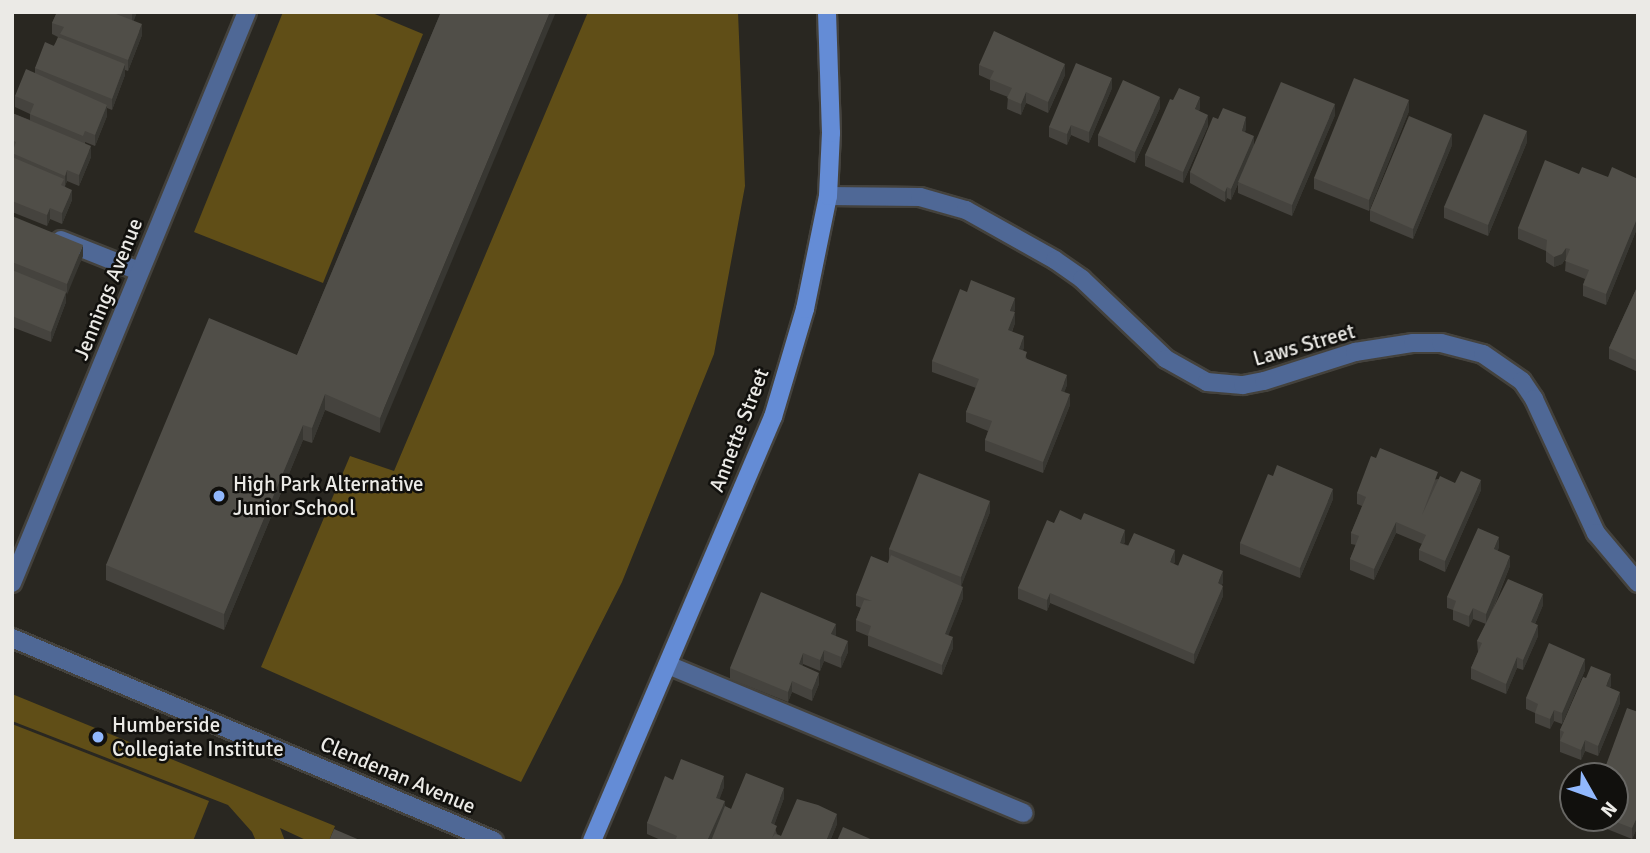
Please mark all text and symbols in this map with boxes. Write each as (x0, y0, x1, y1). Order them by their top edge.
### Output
street label: Jennings Avenue (68, 214, 148, 364)
street label: Laws Street (1250, 318, 1358, 372)
street label: Annette Street (704, 365, 774, 495)
place label: High Park Alternative Junior School (233, 471, 423, 521)
marker: High Park Alternative Junior School (211, 488, 227, 504)
place label: Humberside Collegiate Institute (112, 712, 284, 762)
marker: Humberside Collegiate Institute (90, 729, 106, 745)
street label: Clendenan Avenue (317, 731, 479, 819)
north arrow (1559, 762, 1629, 832)
text: N (1595, 796, 1622, 822)

